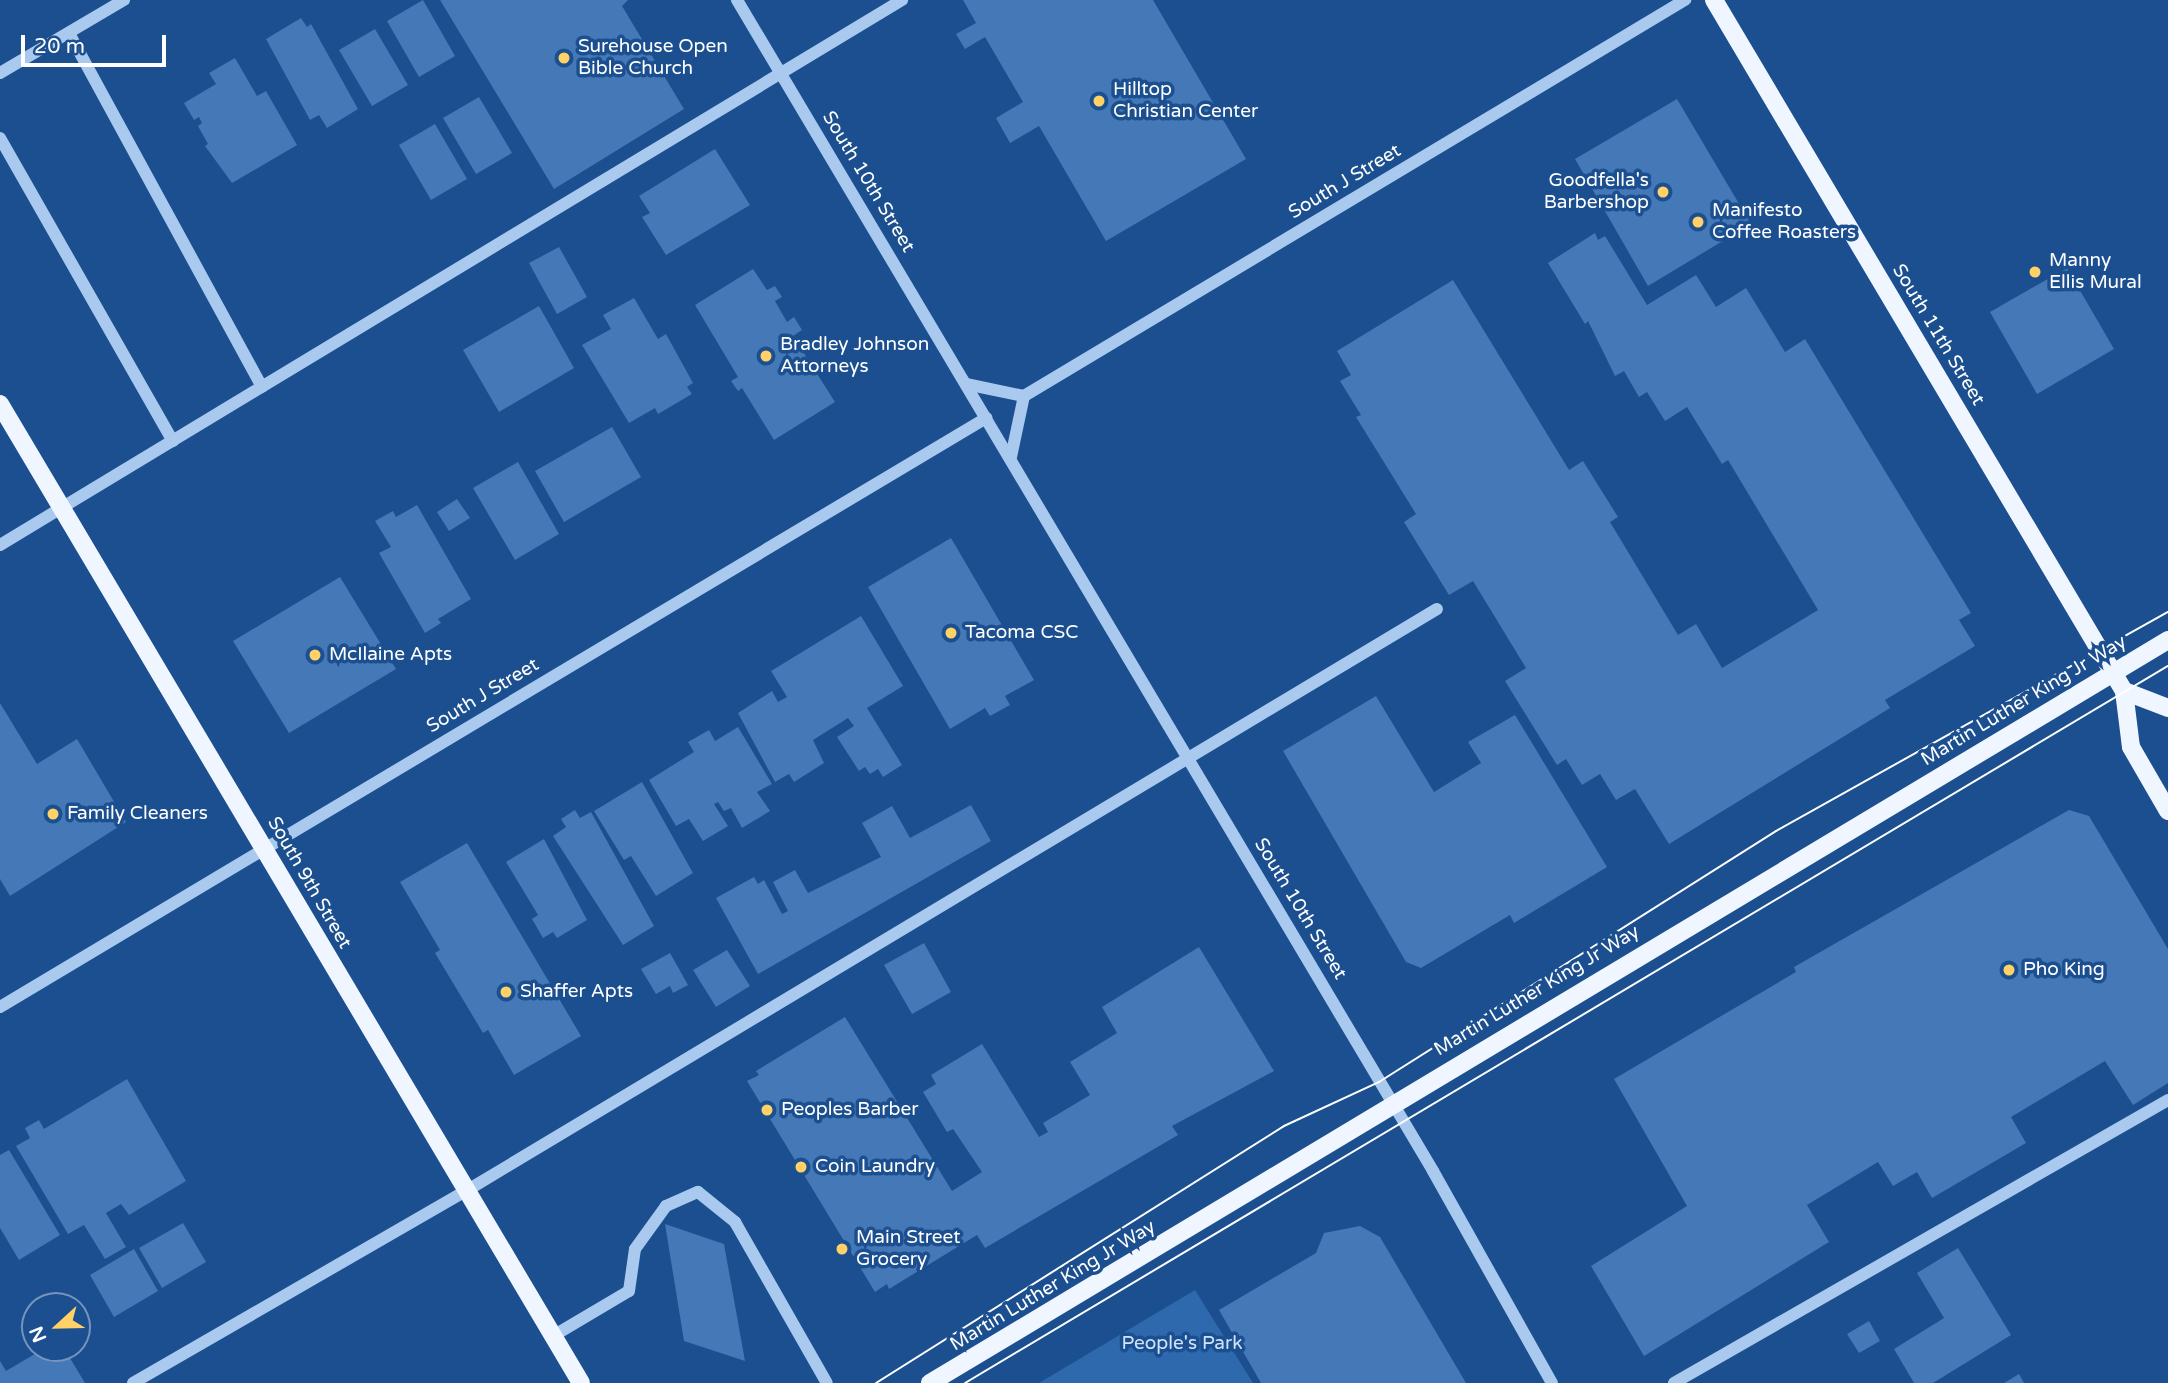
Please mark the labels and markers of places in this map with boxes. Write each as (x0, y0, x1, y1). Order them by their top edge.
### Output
place label: Surehouse Open Bible Church (578, 36, 728, 80)
marker: Surehouse Open Bible Church (556, 50, 572, 66)
place label: Hilltop Christian Center (1113, 79, 1258, 123)
marker: Hilltop Christian Center (1091, 93, 1107, 109)
place label: Goodfella's Barbershop (1544, 170, 1649, 214)
marker: Goodfella's Barbershop (1655, 184, 1671, 200)
place label: Manifesto Coffee Roasters (1712, 200, 1856, 244)
marker: Manifesto Coffee Roasters (1690, 214, 1706, 230)
place label: Manny Ellis Mural (2049, 250, 2142, 294)
marker: Manny Ellis Mural (2027, 264, 2043, 280)
place label: Bradley Johnson Attorneys (780, 334, 929, 378)
marker: Bradley Johnson Attorneys (758, 348, 774, 364)
place label: Tacoma CSC (965, 622, 1079, 644)
marker: Tacoma CSC (943, 625, 959, 641)
place label: McIlaine Apts (329, 644, 452, 666)
marker: McIlaine Apts (307, 647, 323, 663)
place label: Family Cleaners (67, 803, 208, 825)
marker: Family Cleaners (45, 806, 61, 822)
place label: Pho King (2023, 959, 2105, 981)
marker: Pho King (2001, 962, 2017, 978)
place label: Shaffer Apts (520, 981, 633, 1003)
marker: Shaffer Apts (498, 984, 514, 1000)
place label: Peoples Barber (781, 1099, 918, 1121)
marker: Peoples Barber (759, 1102, 775, 1118)
place label: Coin Laundry (815, 1156, 935, 1178)
marker: Coin Laundry (793, 1159, 809, 1175)
place label: Main Street Grocery (856, 1227, 961, 1271)
marker: Main Street Grocery (834, 1241, 850, 1257)

